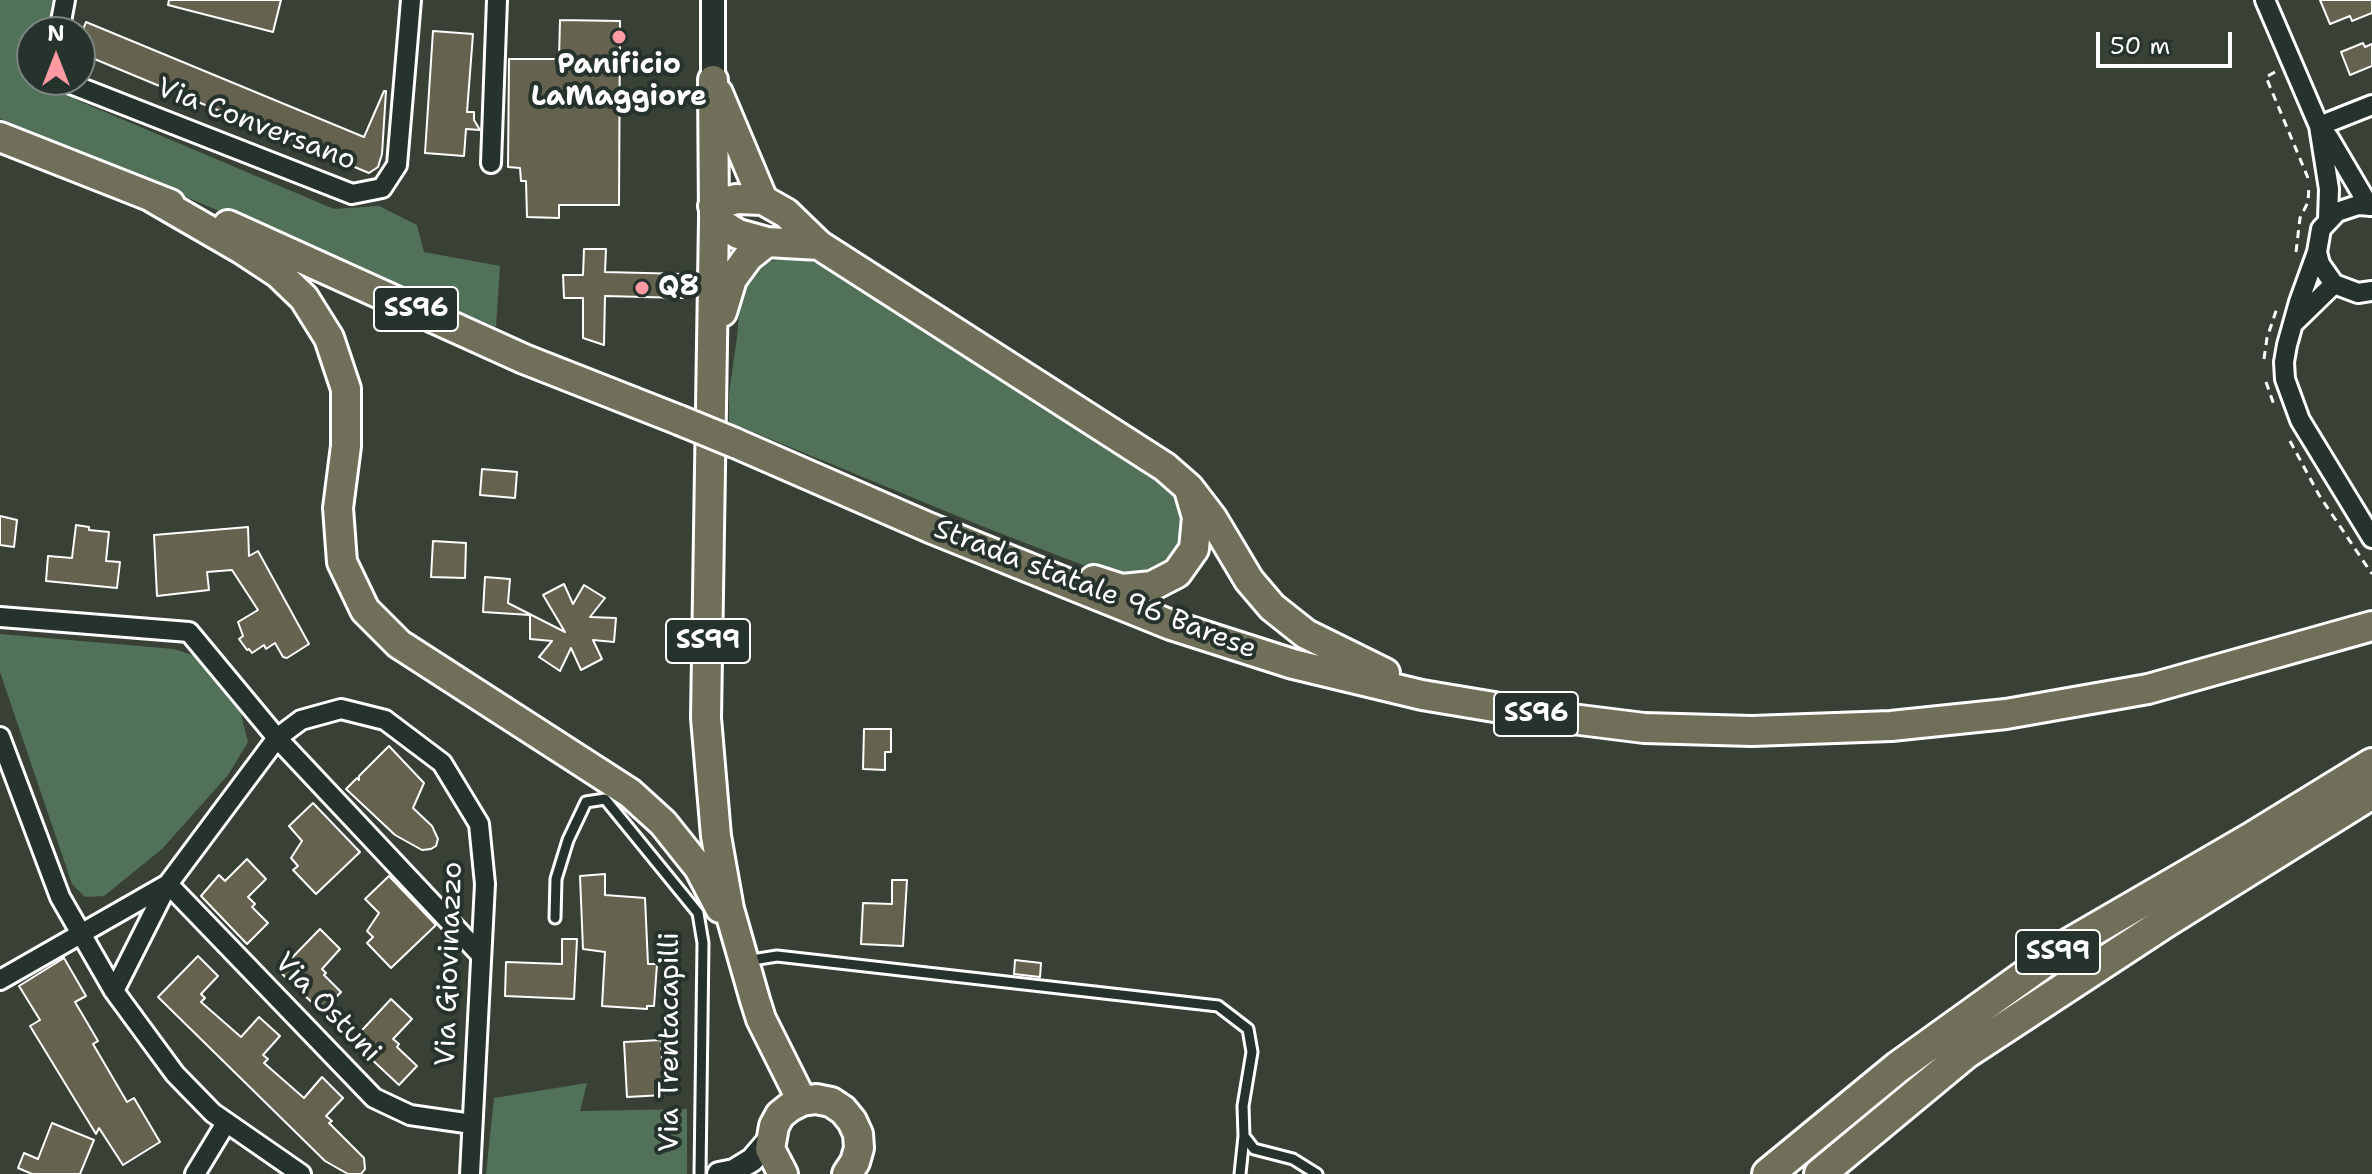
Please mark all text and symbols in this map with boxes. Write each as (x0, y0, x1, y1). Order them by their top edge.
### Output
north arrow (16, 16, 96, 96)
scale bar (2100, 16, 2236, 66)
text: N (47, 19, 65, 48)
marker: Panificio LaMaggiore (610, 28, 628, 46)
text: 50 m (2110, 30, 2170, 62)
place label: Panificio LaMaggiore (531, 49, 707, 115)
street label: Via Conversano (152, 72, 360, 178)
place label: Q8 (658, 271, 699, 305)
marker: Q8 (633, 279, 651, 297)
road number: SS96 (374, 287, 458, 331)
street label: Strada statale 96 Barese (929, 513, 1261, 667)
road number: SS99 (666, 619, 750, 663)
road number: SS96 (1494, 692, 1578, 736)
street label: Via Giovinazzo (430, 861, 470, 1067)
road number: SS99 (2016, 930, 2100, 974)
street label: Via Trentacapilli (654, 932, 688, 1152)
street label: Via Ostuni (267, 946, 387, 1070)

